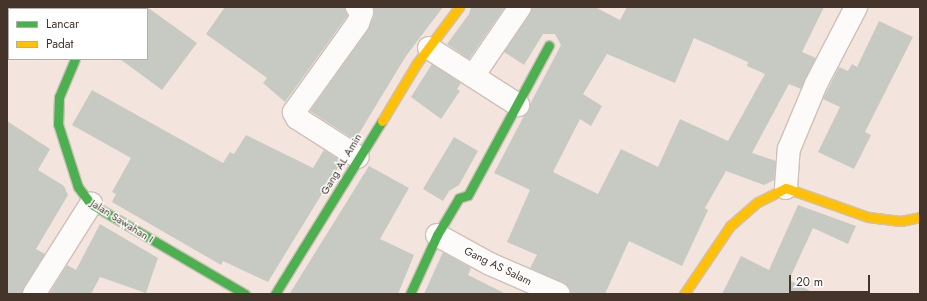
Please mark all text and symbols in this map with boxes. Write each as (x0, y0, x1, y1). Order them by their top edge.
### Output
legend (8, 8, 148, 60)
text: Lancar (46, 15, 79, 33)
text: Padat (46, 35, 73, 53)
street label: Gang AL Amin (318, 131, 364, 197)
street label: Jalan Sawahan I (88, 196, 156, 246)
street label: Gang AS Salam (462, 244, 534, 288)
scale bar (791, 267, 872, 293)
text: 20 m (796, 273, 823, 291)

